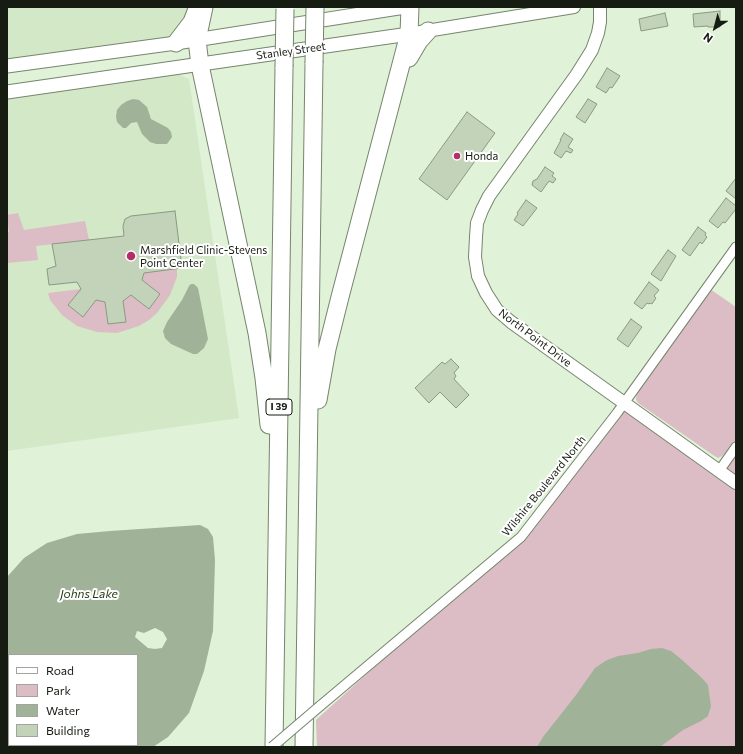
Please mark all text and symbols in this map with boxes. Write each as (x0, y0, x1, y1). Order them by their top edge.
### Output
north arrow (695, 8, 735, 48)
text: N (700, 30, 715, 46)
street label: Stanley Street (255, 40, 327, 62)
place label: Honda (465, 149, 498, 163)
marker: Honda (452, 151, 462, 161)
place label: Marshfield Clinic-Stevens Point Center (140, 243, 267, 269)
marker: Marshfield Clinic-Stevens Point Center (125, 250, 137, 262)
street label: North Point Drive (496, 306, 574, 370)
road number: I 39 (266, 399, 292, 415)
street label: Wilshire Boulevard North (499, 433, 589, 539)
water label: Johns Lake (60, 587, 118, 601)
legend (8, 654, 138, 746)
text: Road (46, 663, 74, 677)
text: Park (46, 683, 71, 697)
text: Water (46, 703, 80, 717)
text: Building (46, 723, 90, 737)

